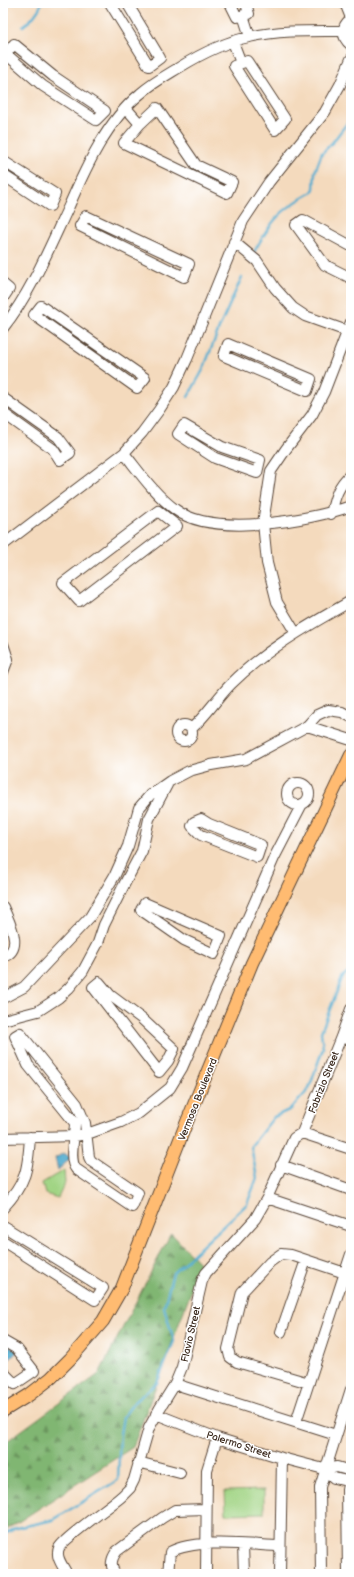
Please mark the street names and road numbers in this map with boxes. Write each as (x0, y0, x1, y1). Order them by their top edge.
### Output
street label: Fabrizio Street (306, 1050, 342, 1115)
street label: Vermosa Boulevard (176, 1056, 220, 1142)
street label: Flavio Street (179, 1305, 203, 1363)
street label: Palermo Street (205, 1429, 272, 1461)

